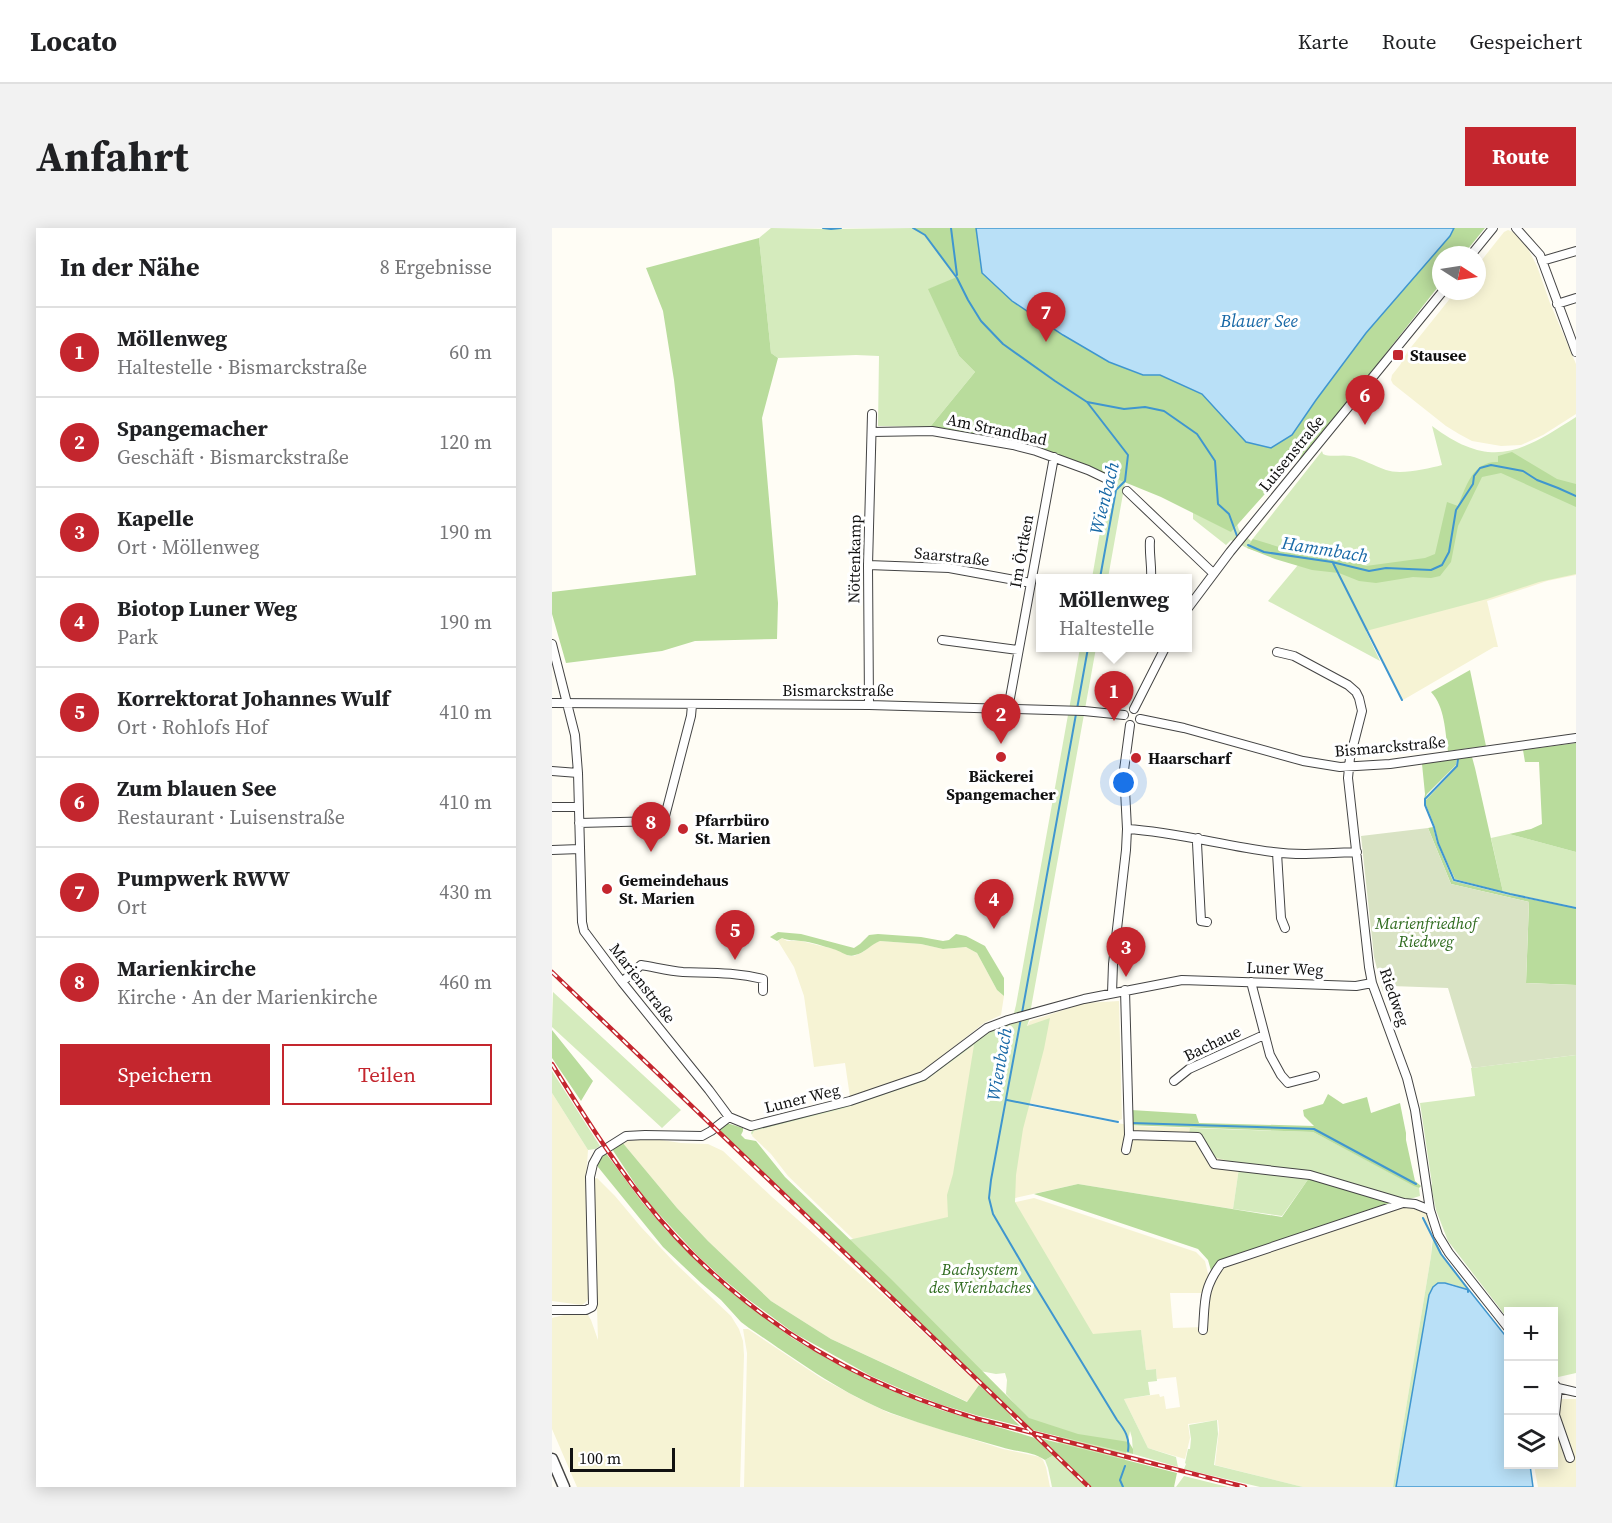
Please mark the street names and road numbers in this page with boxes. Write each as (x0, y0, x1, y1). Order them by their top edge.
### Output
street label: Am Strandbad (945, 408, 1049, 450)
street label: Luisenstraße (1253, 410, 1329, 496)
street label: Im Örtken (1004, 512, 1038, 589)
street label: Nöttenkamp (842, 514, 866, 604)
street label: Saarstraße (913, 541, 991, 571)
street label: Bismarckstraße (782, 679, 894, 701)
street label: Bismarckstraße (1333, 730, 1447, 762)
street label: Marienstraße (605, 938, 681, 1028)
street label: Luner Weg (1246, 956, 1324, 980)
street label: Riedweg (1375, 965, 1415, 1029)
street label: Bachaue (1180, 1020, 1244, 1066)
street label: Luner Weg (762, 1078, 842, 1118)

